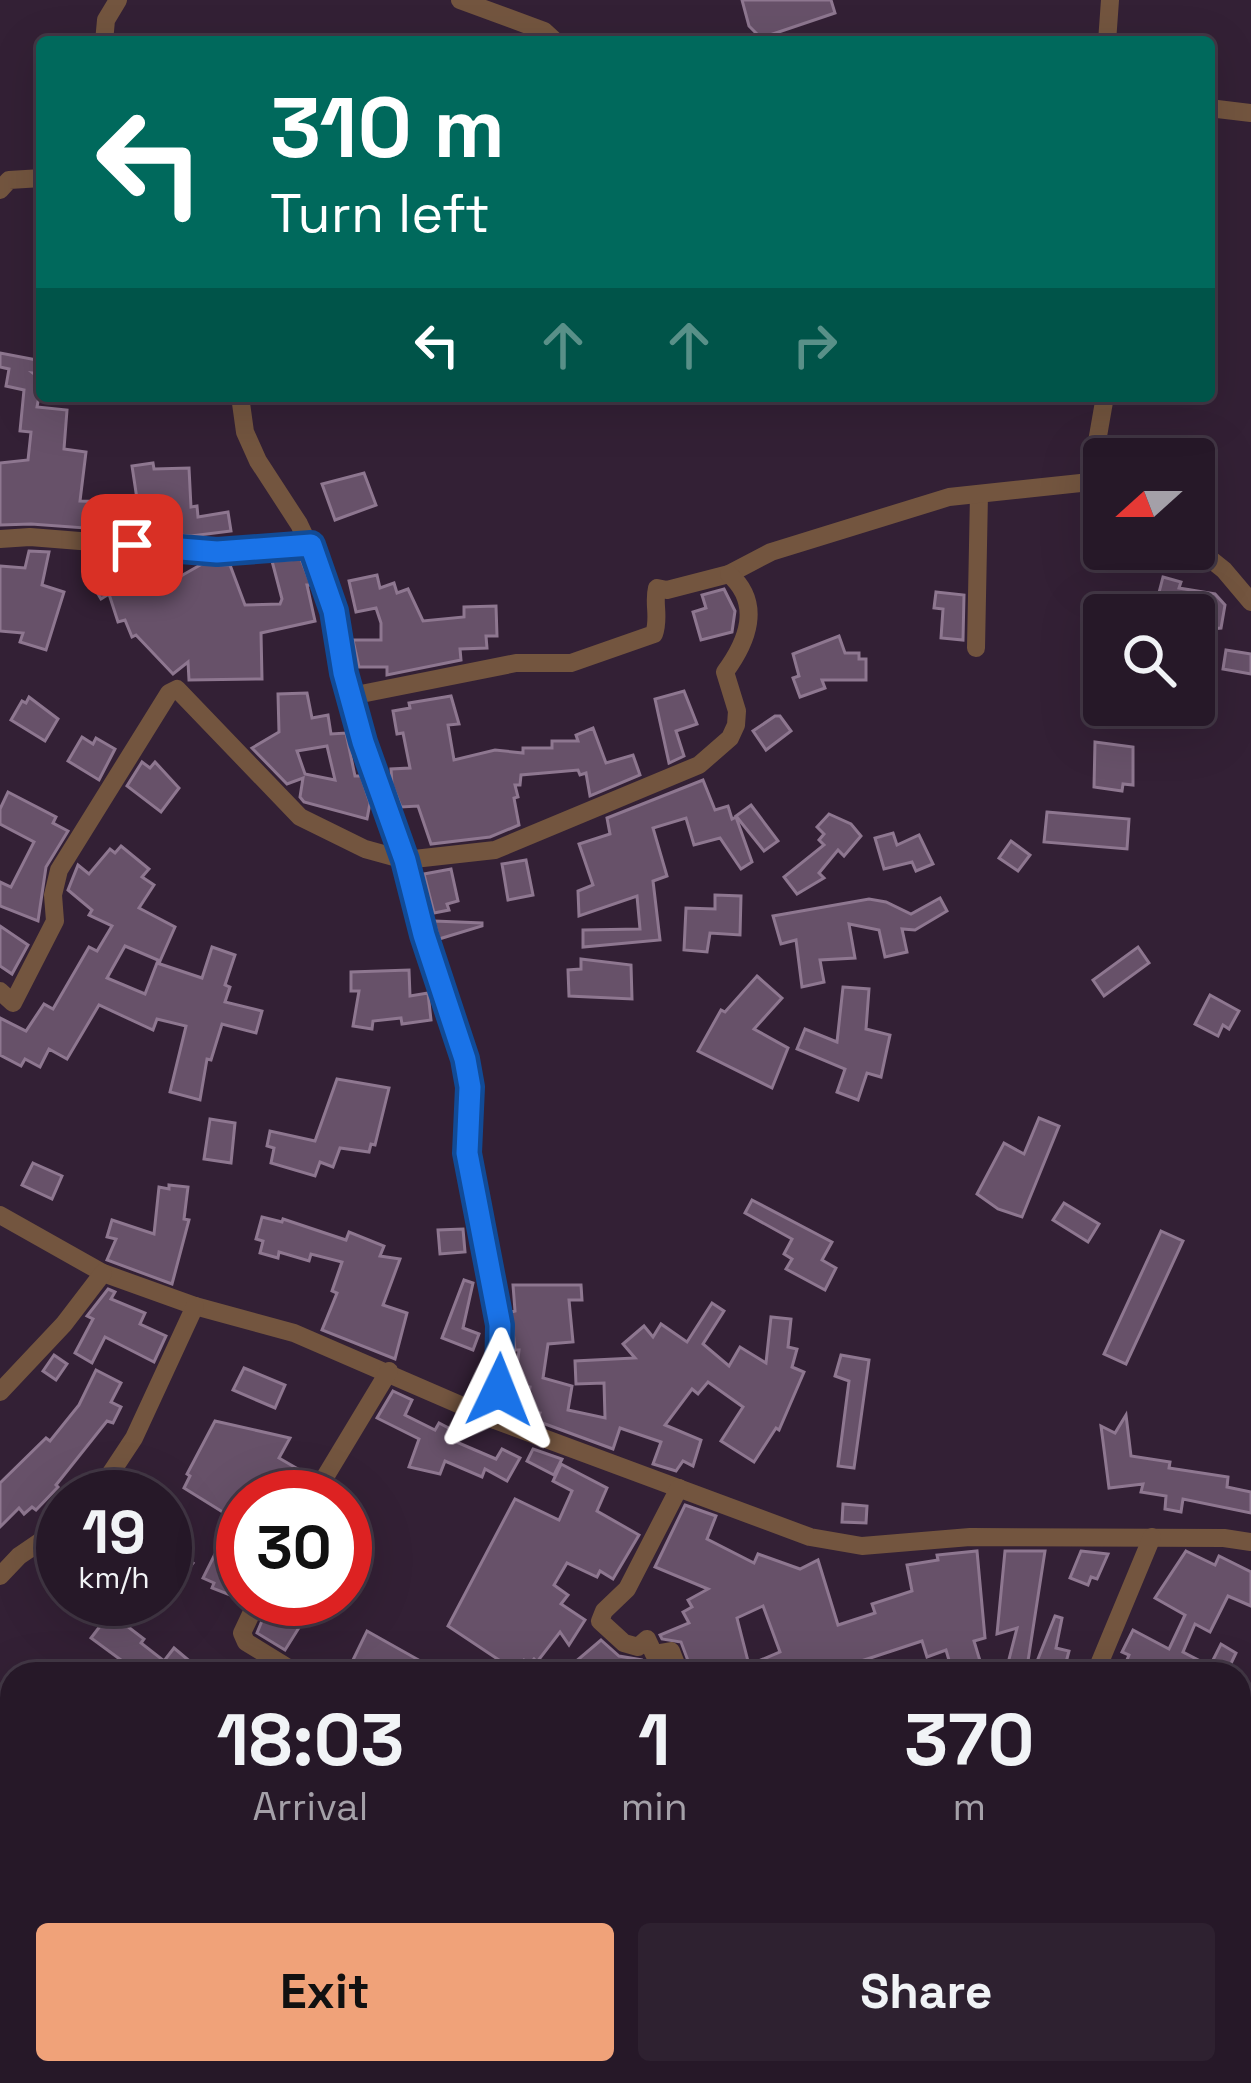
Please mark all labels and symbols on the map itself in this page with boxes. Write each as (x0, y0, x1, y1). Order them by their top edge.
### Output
north arrow (1083, 438, 1215, 570)
pin (81, 494, 183, 596)
position arrow (436, 1327, 562, 1453)
speed limit sign: 30 (216, 1470, 372, 1626)

